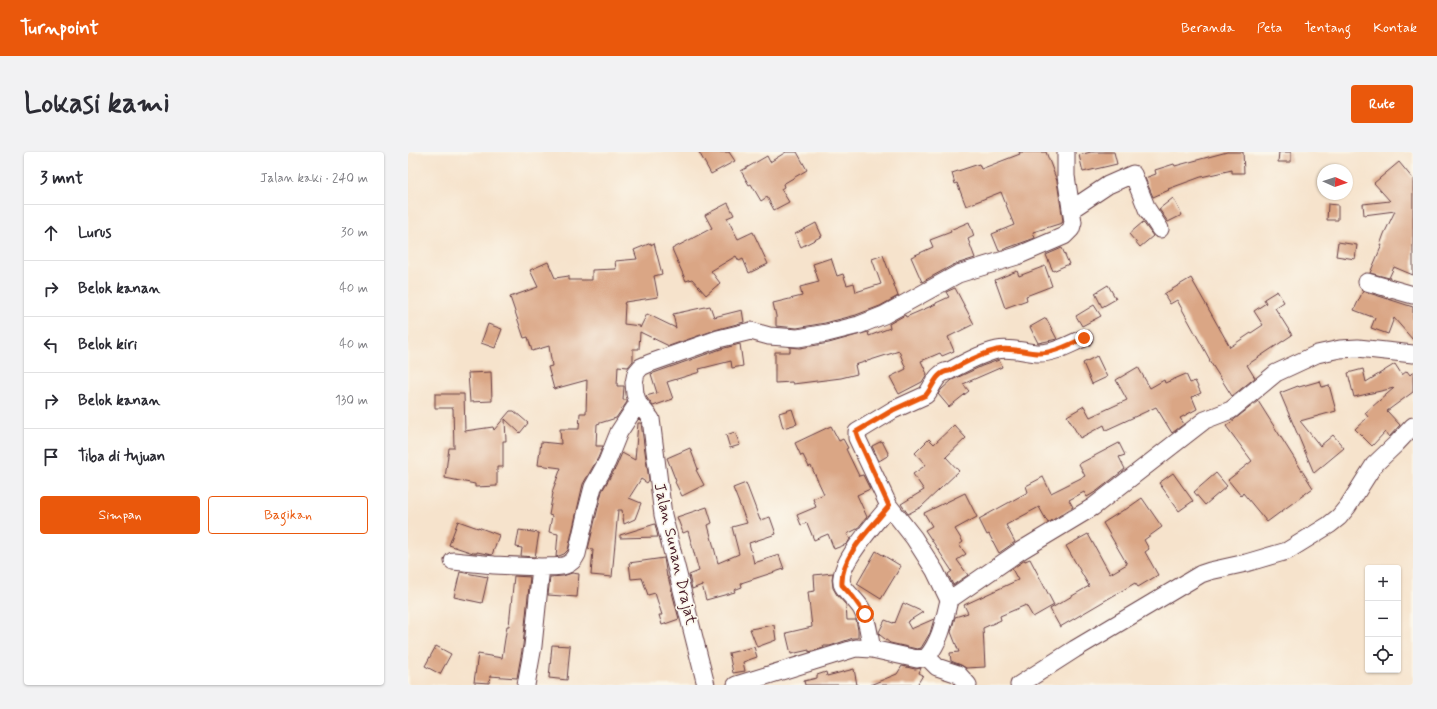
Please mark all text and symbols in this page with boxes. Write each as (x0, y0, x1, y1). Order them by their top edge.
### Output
text: Turnpoint (20, 16, 99, 41)
text: Beranda (1181, 19, 1235, 37)
text: Peta (1257, 19, 1282, 37)
text: Tentang (1304, 19, 1351, 37)
text: Kontak (1373, 19, 1417, 37)
button: Rute (1351, 85, 1413, 123)
text: Lokasi kami (24, 86, 170, 123)
north arrow (1317, 164, 1353, 200)
text: 3 mnt (40, 167, 83, 189)
text: Jalan kaki · 240 m (260, 170, 368, 187)
icon: ahead (40, 222, 62, 244)
text: Lurus (78, 223, 111, 243)
text: 30 m (341, 224, 368, 241)
icon: right (40, 278, 62, 300)
text: Belok kanan (78, 279, 161, 299)
text: 40 m (339, 280, 368, 297)
route end (1075, 329, 1093, 347)
icon: left (40, 334, 62, 356)
text: Belok kiri (78, 335, 137, 355)
text: 40 m (339, 336, 368, 353)
icon: right (40, 390, 62, 412)
text: Belok kanan (78, 391, 161, 411)
text: 130 m (335, 392, 368, 409)
icon: arrive (40, 446, 62, 468)
text: Tiba di tujuan (78, 447, 165, 467)
street label: Jalan Sunan Drajat (648, 481, 702, 628)
button: Simpan (40, 496, 200, 534)
button: Bagikan (208, 496, 368, 534)
map controls (1365, 565, 1401, 673)
button: + (1365, 565, 1401, 601)
button: − (1365, 601, 1401, 637)
route start (856, 605, 874, 623)
button: locate (1365, 637, 1401, 673)

